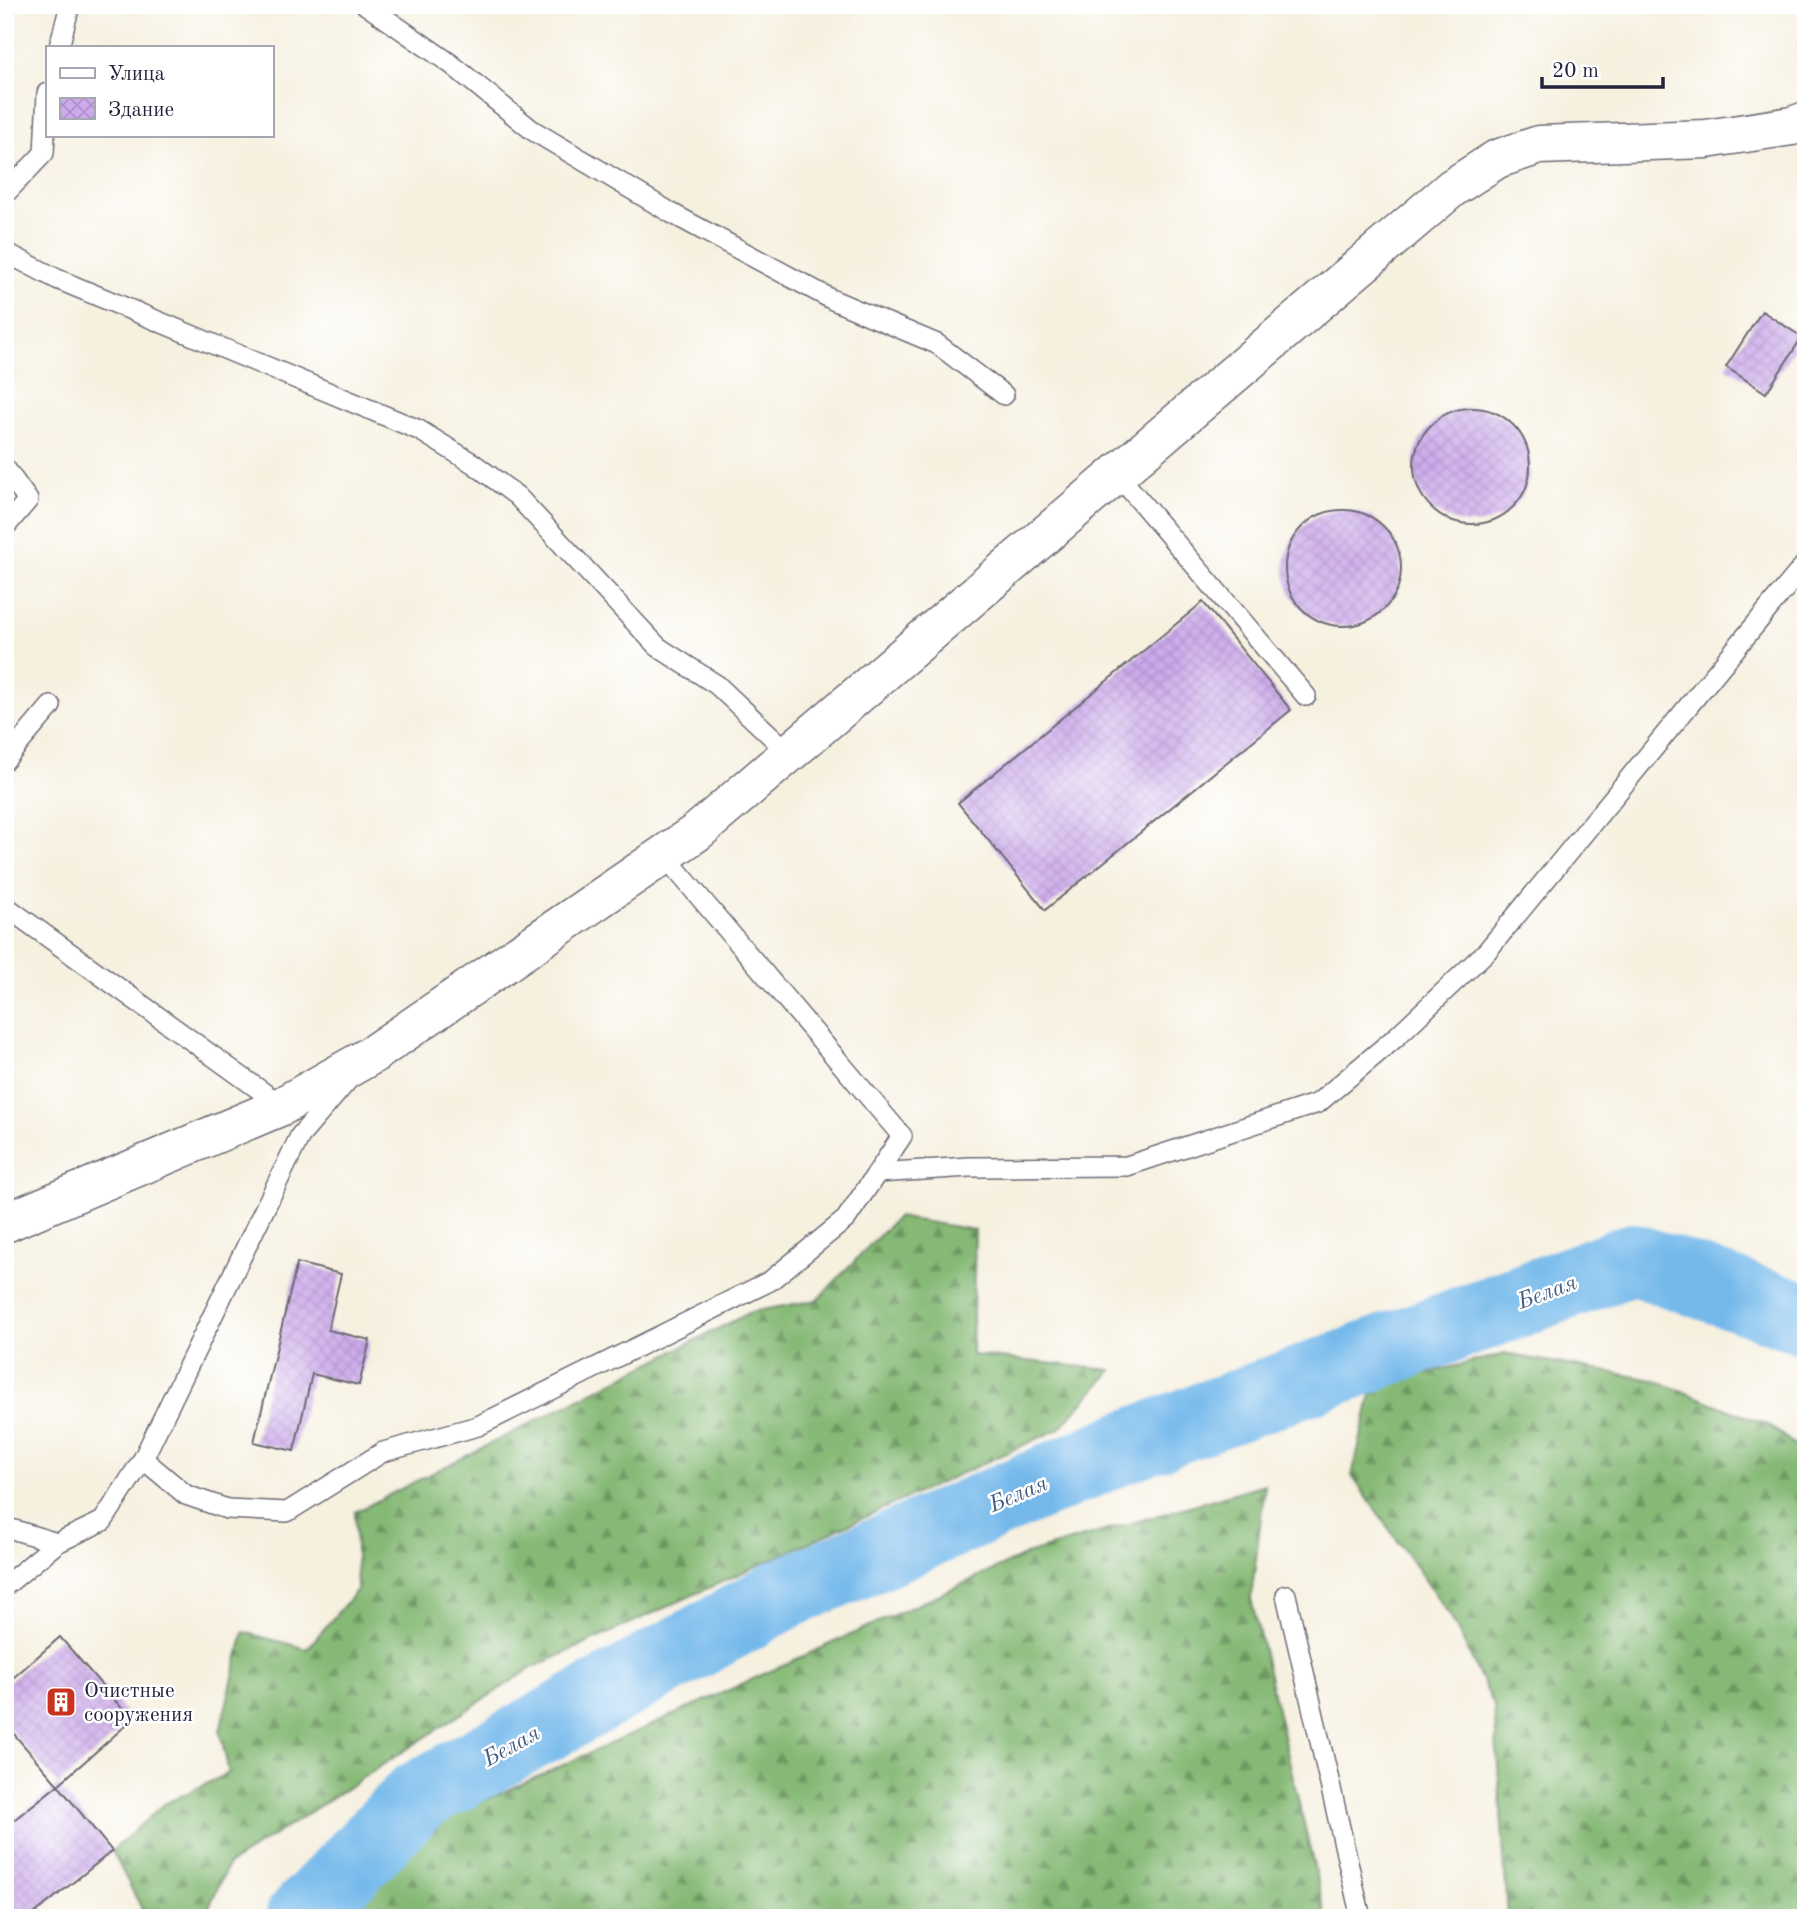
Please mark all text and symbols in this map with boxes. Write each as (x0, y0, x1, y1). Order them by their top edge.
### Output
legend (46, 46, 273, 136)
scale bar (1542, 46, 1662, 90)
text: 20 m (1552, 61, 1599, 82)
text: Улица (108, 64, 165, 85)
text: Здание (108, 100, 174, 121)
water label: Белая (1514, 1271, 1580, 1314)
water label: Белая (985, 1472, 1051, 1517)
place label: Очистные сооружения (84, 1681, 193, 1726)
building icon: Очистные сооружения (44, 1685, 78, 1719)
water label: Белая (479, 1721, 544, 1772)

